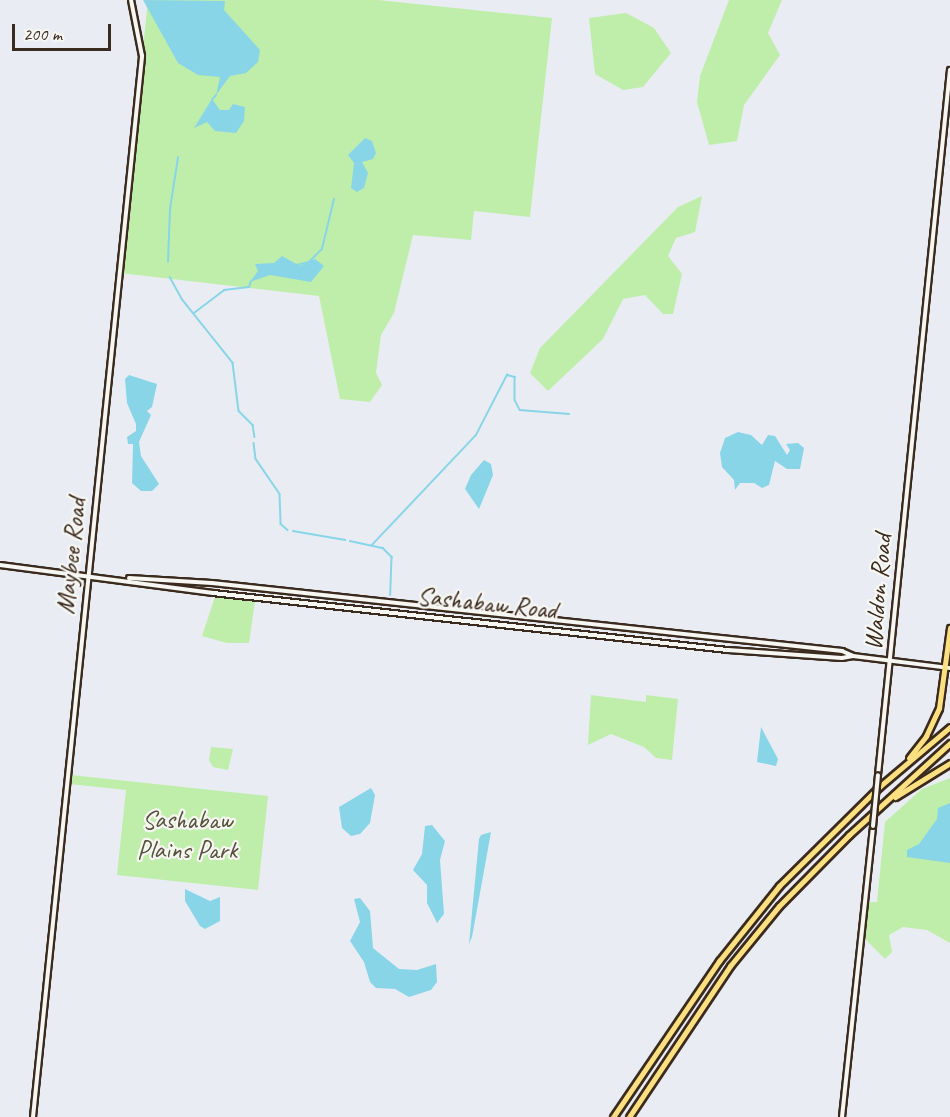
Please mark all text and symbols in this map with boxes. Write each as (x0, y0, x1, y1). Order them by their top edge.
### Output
scale bar (15, 12, 114, 50)
text: 200 m (23, 23, 62, 45)
street label: Maybee Road (49, 496, 93, 616)
street label: Waldon Road (857, 533, 899, 651)
street label: Sashabaw Road (416, 580, 558, 626)
park label: Sashabaw Plains Park (136, 804, 238, 866)

